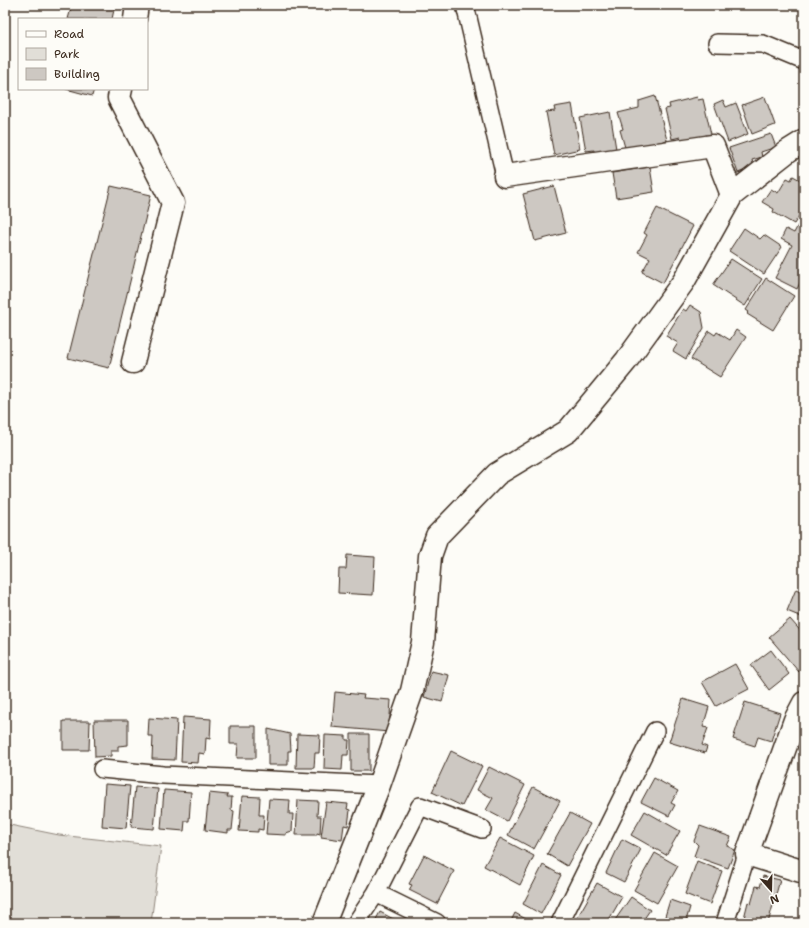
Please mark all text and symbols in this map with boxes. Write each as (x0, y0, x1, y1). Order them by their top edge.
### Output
legend (18, 18, 148, 90)
text: Road (54, 26, 85, 42)
text: Park (54, 46, 80, 62)
text: Building (54, 66, 100, 82)
north arrow (751, 870, 791, 910)
text: N (767, 890, 781, 908)

